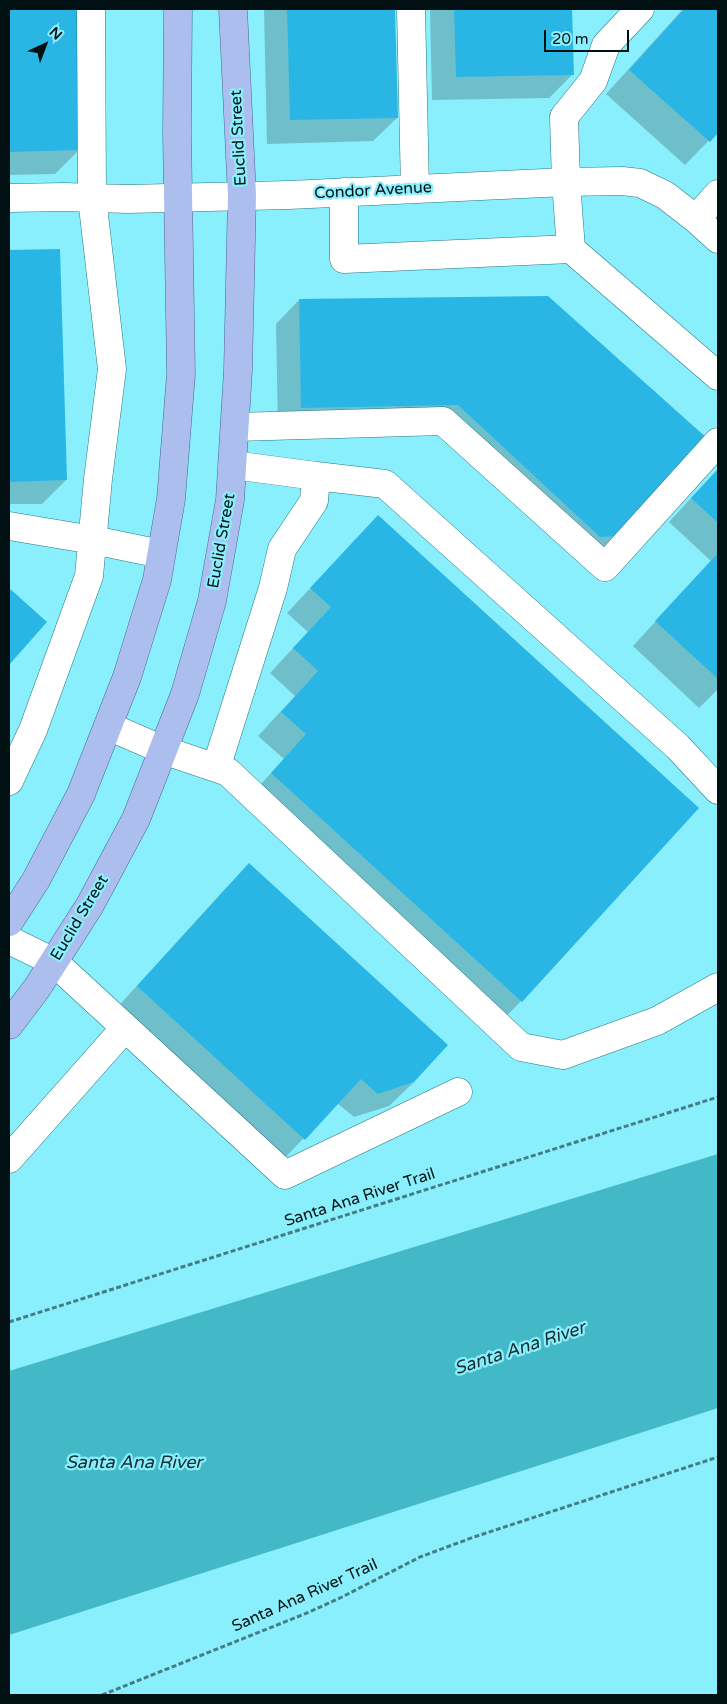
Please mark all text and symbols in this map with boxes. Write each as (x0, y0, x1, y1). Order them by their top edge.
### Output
north arrow (20, 20, 70, 70)
scale bar (547, 20, 632, 52)
text: N (46, 24, 65, 44)
text: 20 m (552, 30, 589, 48)
street label: Euclid Street (227, 89, 251, 187)
street label: Condor Avenue (314, 178, 432, 204)
street label: Euclid Street (204, 492, 240, 590)
street label: Euclid Street (47, 872, 113, 964)
street label: Santa Ana River Trail (282, 1165, 438, 1231)
water label: Santa Ana River (452, 1318, 588, 1380)
water label: Santa Ana River (66, 1452, 202, 1474)
street label: Santa Ana River Trail (229, 1555, 381, 1637)

